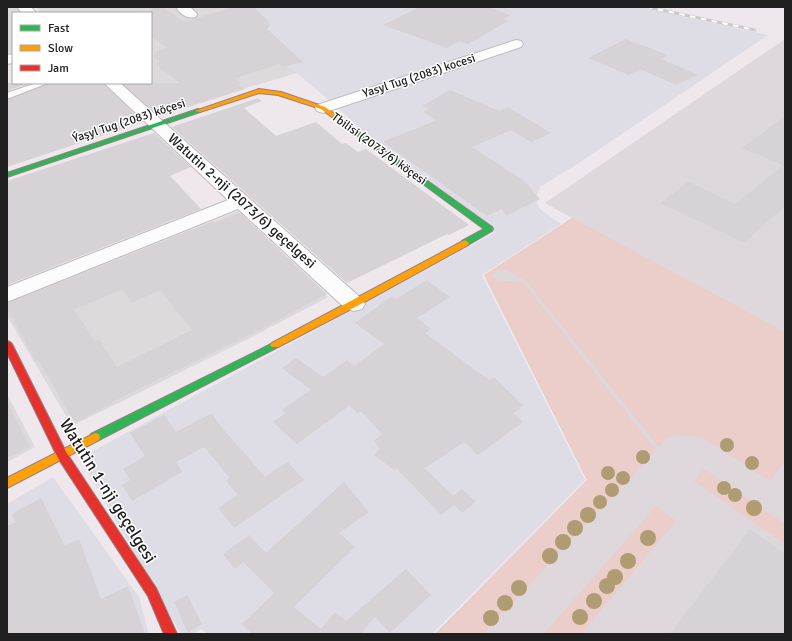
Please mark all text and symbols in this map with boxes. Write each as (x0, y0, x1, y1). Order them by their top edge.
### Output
legend (12, 12, 152, 84)
text: Fast (48, 21, 69, 36)
text: Slow (48, 41, 73, 56)
street label: Yasyl Tug (2083) kocesi (361, 51, 477, 101)
text: Jam (48, 61, 69, 76)
street label: Ýaşyl Tug (2083) köçesi (71, 96, 187, 146)
street label: Tbilisi (2073/6) köçesi (329, 110, 429, 188)
street label: Watutin 2-nji (2073/6) geçelgesi (164, 130, 320, 272)
street label: Watutin 1-nji geçelgesi (55, 415, 161, 567)

